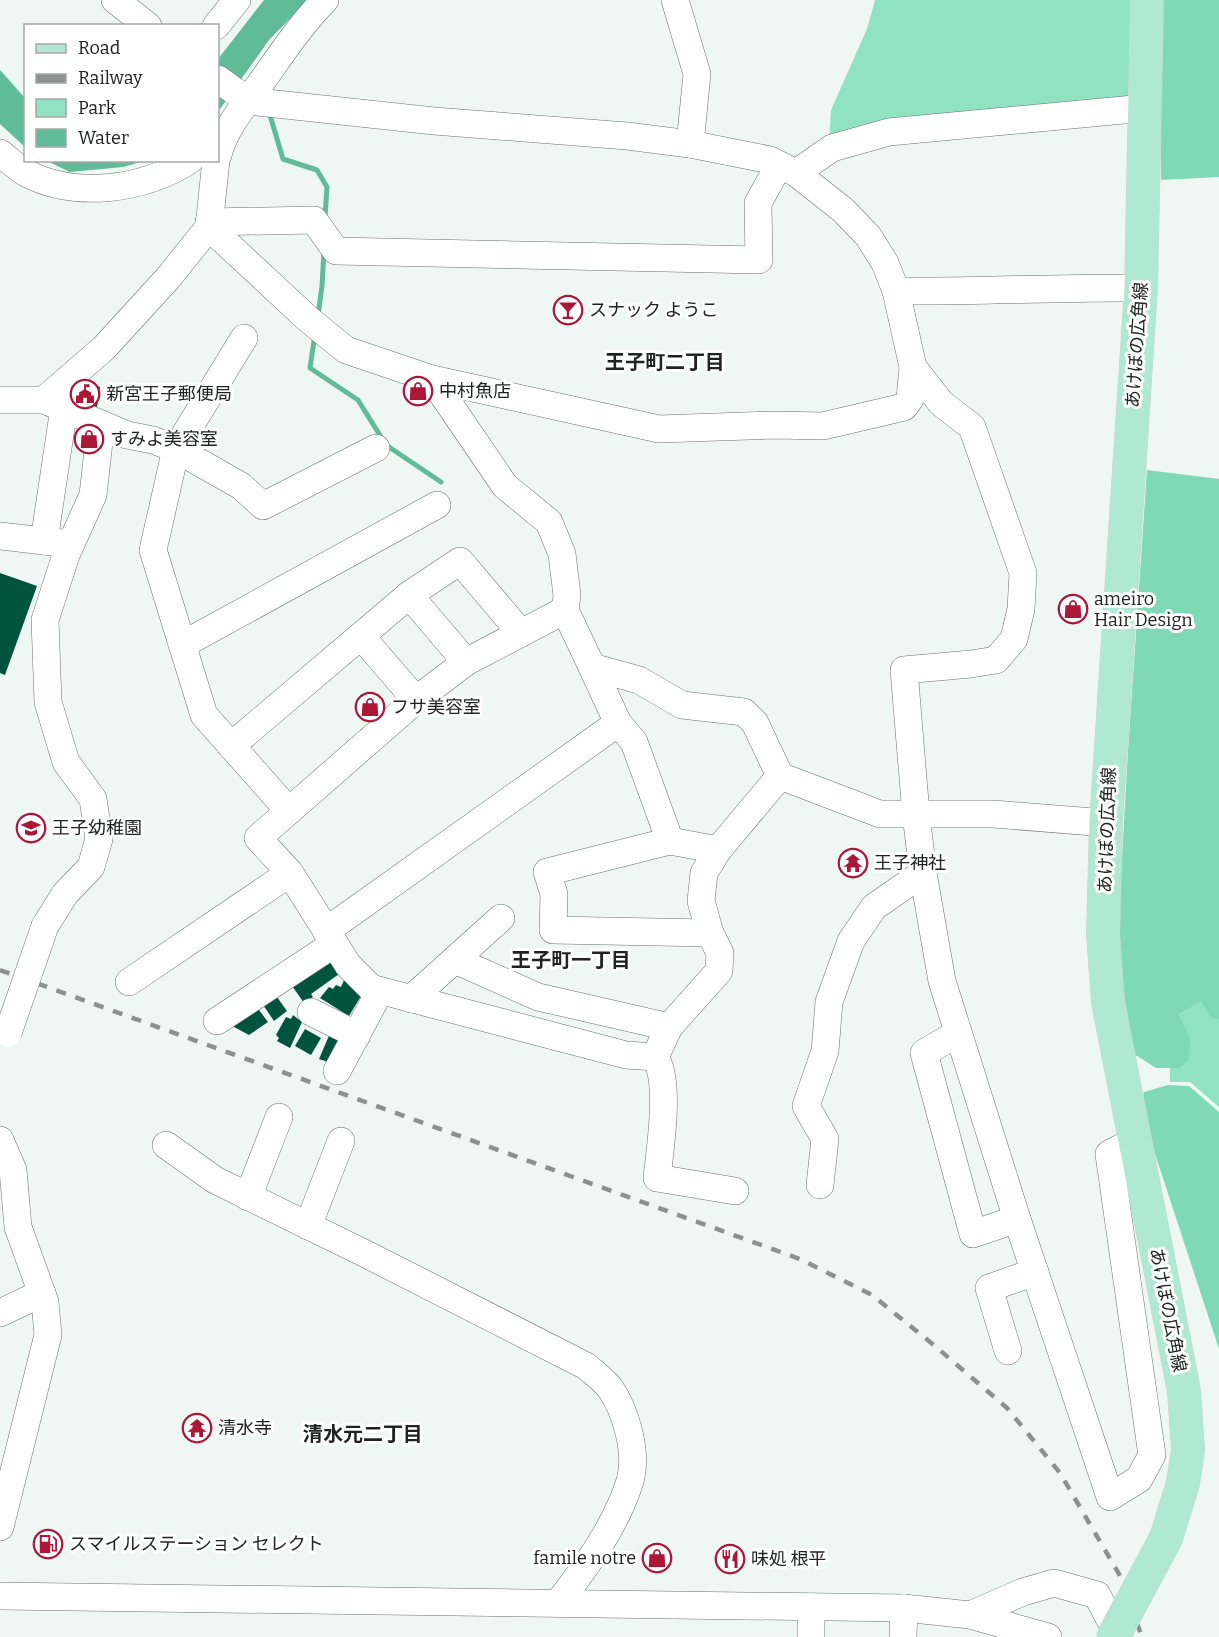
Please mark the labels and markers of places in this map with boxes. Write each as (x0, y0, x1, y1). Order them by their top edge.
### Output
bar icon: スナック ようこ (552, 294, 584, 326)
place label: スナック ようこ (589, 299, 719, 321)
shop icon: 中村魚店 (402, 375, 434, 407)
public building icon: 新宮王子郵便局 (69, 378, 101, 410)
place label: 中村魚店 (439, 380, 511, 402)
place label: 新宮王子郵便局 (106, 383, 232, 405)
shop icon: すみよ美容室 (73, 423, 105, 455)
place label: すみよ美容室 (110, 428, 218, 450)
place label: ameiro Hair Design (1094, 588, 1193, 631)
shop icon: ameiro Hair Design (1057, 593, 1089, 625)
shop icon: フサ美容室 (354, 691, 386, 723)
place label: フサ美容室 (391, 696, 481, 718)
school or university icon: 王子幼稚園 (15, 812, 47, 844)
place label: 王子幼稚園 (52, 817, 142, 839)
temple icon: 王子神社 (837, 847, 869, 879)
place label: 王子神社 (874, 852, 946, 874)
temple icon: 清水寺 (181, 1412, 213, 1444)
place label: 清水寺 (218, 1417, 272, 1439)
fuel station icon: スマイルステーション セレクト (32, 1528, 64, 1560)
place label: スマイルステーション セレクト (69, 1533, 324, 1555)
shop icon: famile notre (641, 1542, 673, 1574)
restaurant icon: 味処 根平 (714, 1543, 746, 1575)
place label: famile notre (533, 1547, 636, 1569)
place label: 味処 根平 (751, 1548, 827, 1570)

